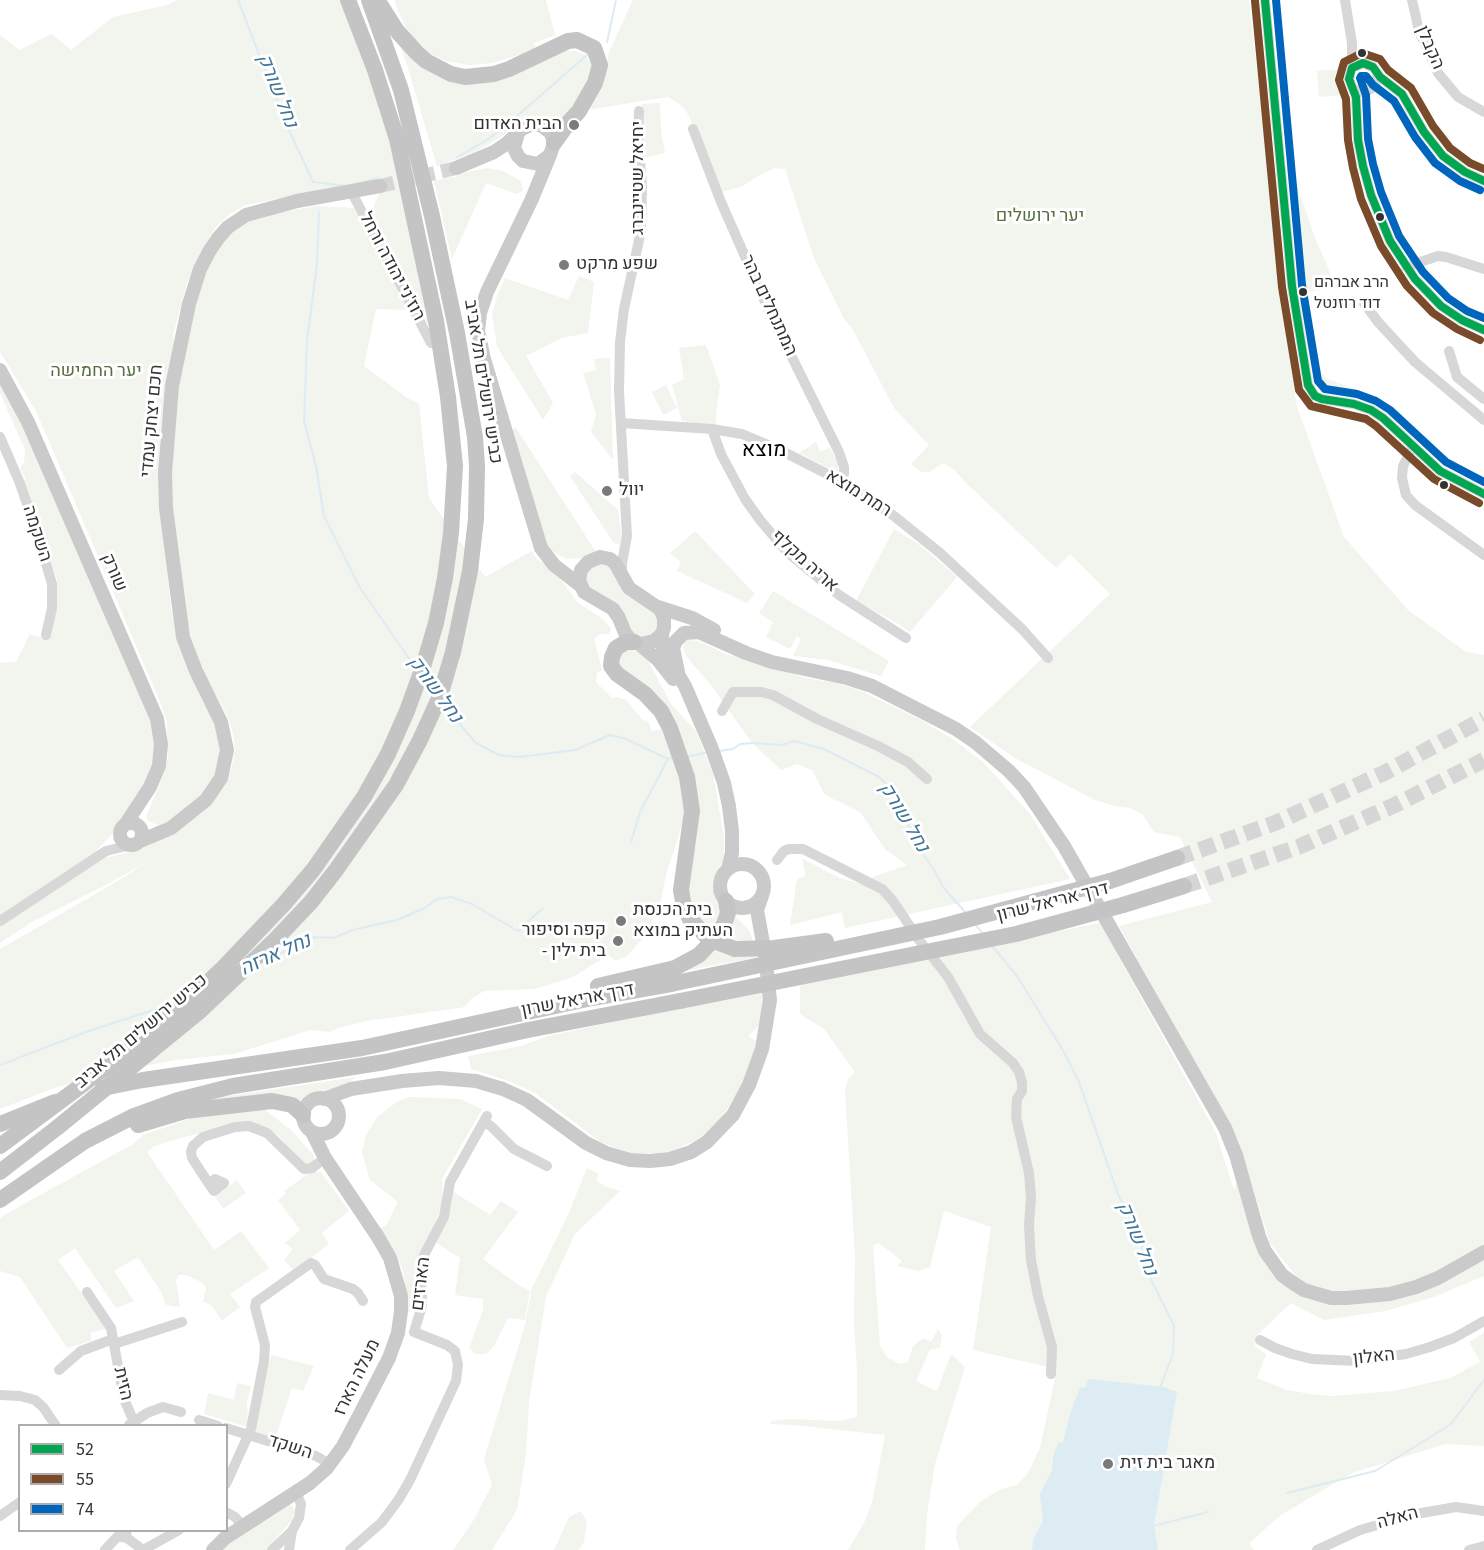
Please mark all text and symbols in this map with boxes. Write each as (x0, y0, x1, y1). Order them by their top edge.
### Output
street label: הקבלן (1410, 23, 1448, 73)
unlabelled marker (1356, 47, 1368, 59)
water label: נחל שורק (250, 50, 302, 132)
place label: הבית האדום (473, 114, 562, 136)
marker: הבית האדום (567, 118, 581, 132)
street label: יחיאל שטיינברג (628, 121, 650, 235)
park label: יער ירושלים (996, 206, 1084, 228)
street label: רוז'ני יהודה ורחל (353, 209, 429, 325)
unlabelled marker (1374, 211, 1386, 223)
street label: המתנחלים בהר (735, 252, 801, 360)
place label: שפע מרקט (576, 254, 658, 276)
marker: שפע מרקט (557, 258, 571, 272)
place label: הרב אברהם דוד רוזנטל (1314, 273, 1389, 311)
marker: הרב אברהם דוד רוזנטל (1297, 286, 1309, 298)
street label: כביש ירושלים תל אביב (458, 298, 506, 466)
park label: יער החמישה (50, 361, 142, 383)
street label: חכם יצחק עמדי (137, 364, 169, 478)
district label: מוצא (742, 438, 786, 464)
street label: רמת מוצא (821, 465, 895, 523)
unlabelled marker (1438, 479, 1450, 491)
place label: יוול (619, 480, 644, 502)
marker: יוול (600, 484, 614, 498)
street label: השקמה (17, 503, 55, 565)
street label: אריה מקלף (766, 526, 842, 598)
street label: שורק (95, 551, 131, 595)
water label: נחל שורק (401, 652, 467, 728)
water label: נחל שורק (873, 779, 933, 857)
street label: דרך אריאל שרון (995, 879, 1111, 927)
place label: בית הכנסת העתיק במוצא (633, 900, 733, 942)
marker: בית הכנסת העתיק במוצא (614, 914, 628, 928)
place label: קפה וסיפור - בית ילין (522, 920, 606, 962)
water label: נחל ארזה (237, 930, 315, 982)
marker: קפה וסיפור - בית ילין (611, 934, 625, 948)
street label: כביש ירושלים תל אביב (71, 970, 213, 1094)
street label: דרך אריאל שרון (520, 979, 636, 1023)
water label: נחל שורק (1110, 1198, 1162, 1280)
street label: הארזים (408, 1256, 436, 1312)
street label: מעלה הארז (330, 1336, 386, 1420)
street label: האלון (1352, 1345, 1396, 1371)
street label: הזית (108, 1365, 136, 1403)
legend (18, 1424, 228, 1532)
street label: השקד (265, 1431, 315, 1465)
text: 52 (76, 1437, 94, 1462)
place label: מאגר בית זית (1120, 1453, 1215, 1475)
marker: מאגר בית זית (1101, 1457, 1115, 1471)
text: 55 (76, 1467, 94, 1492)
text: 74 (76, 1497, 94, 1522)
street label: האלה (1375, 1503, 1421, 1535)

